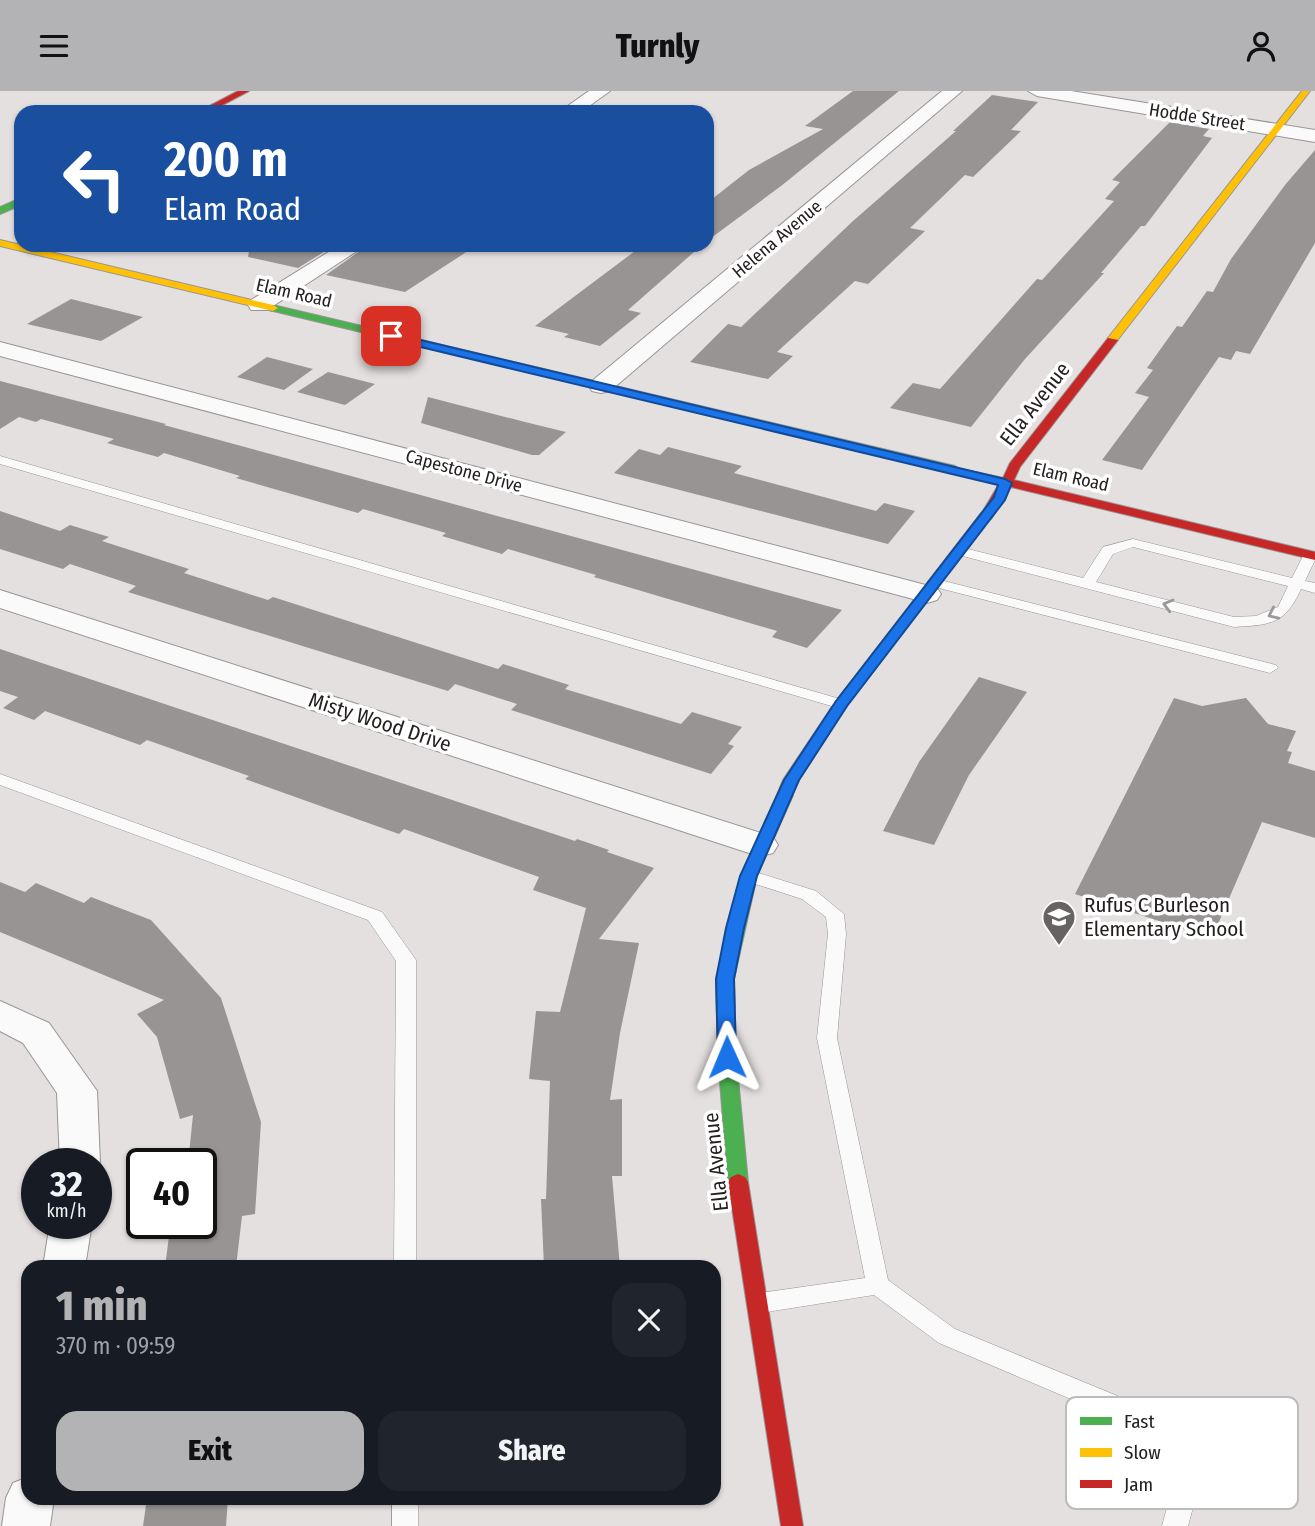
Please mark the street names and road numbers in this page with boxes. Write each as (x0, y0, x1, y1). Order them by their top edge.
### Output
street label: Hodde Street (1147, 99, 1247, 135)
street label: Helena Avenue (728, 195, 826, 283)
street label: Elam Road (254, 274, 334, 312)
street label: Ella Avenue (994, 357, 1076, 451)
street label: Capestone Drive (403, 445, 525, 497)
street label: Elam Road (1031, 458, 1111, 496)
street label: Misty Wood Drive (305, 687, 455, 757)
street label: Ella Avenue (698, 1111, 734, 1213)

